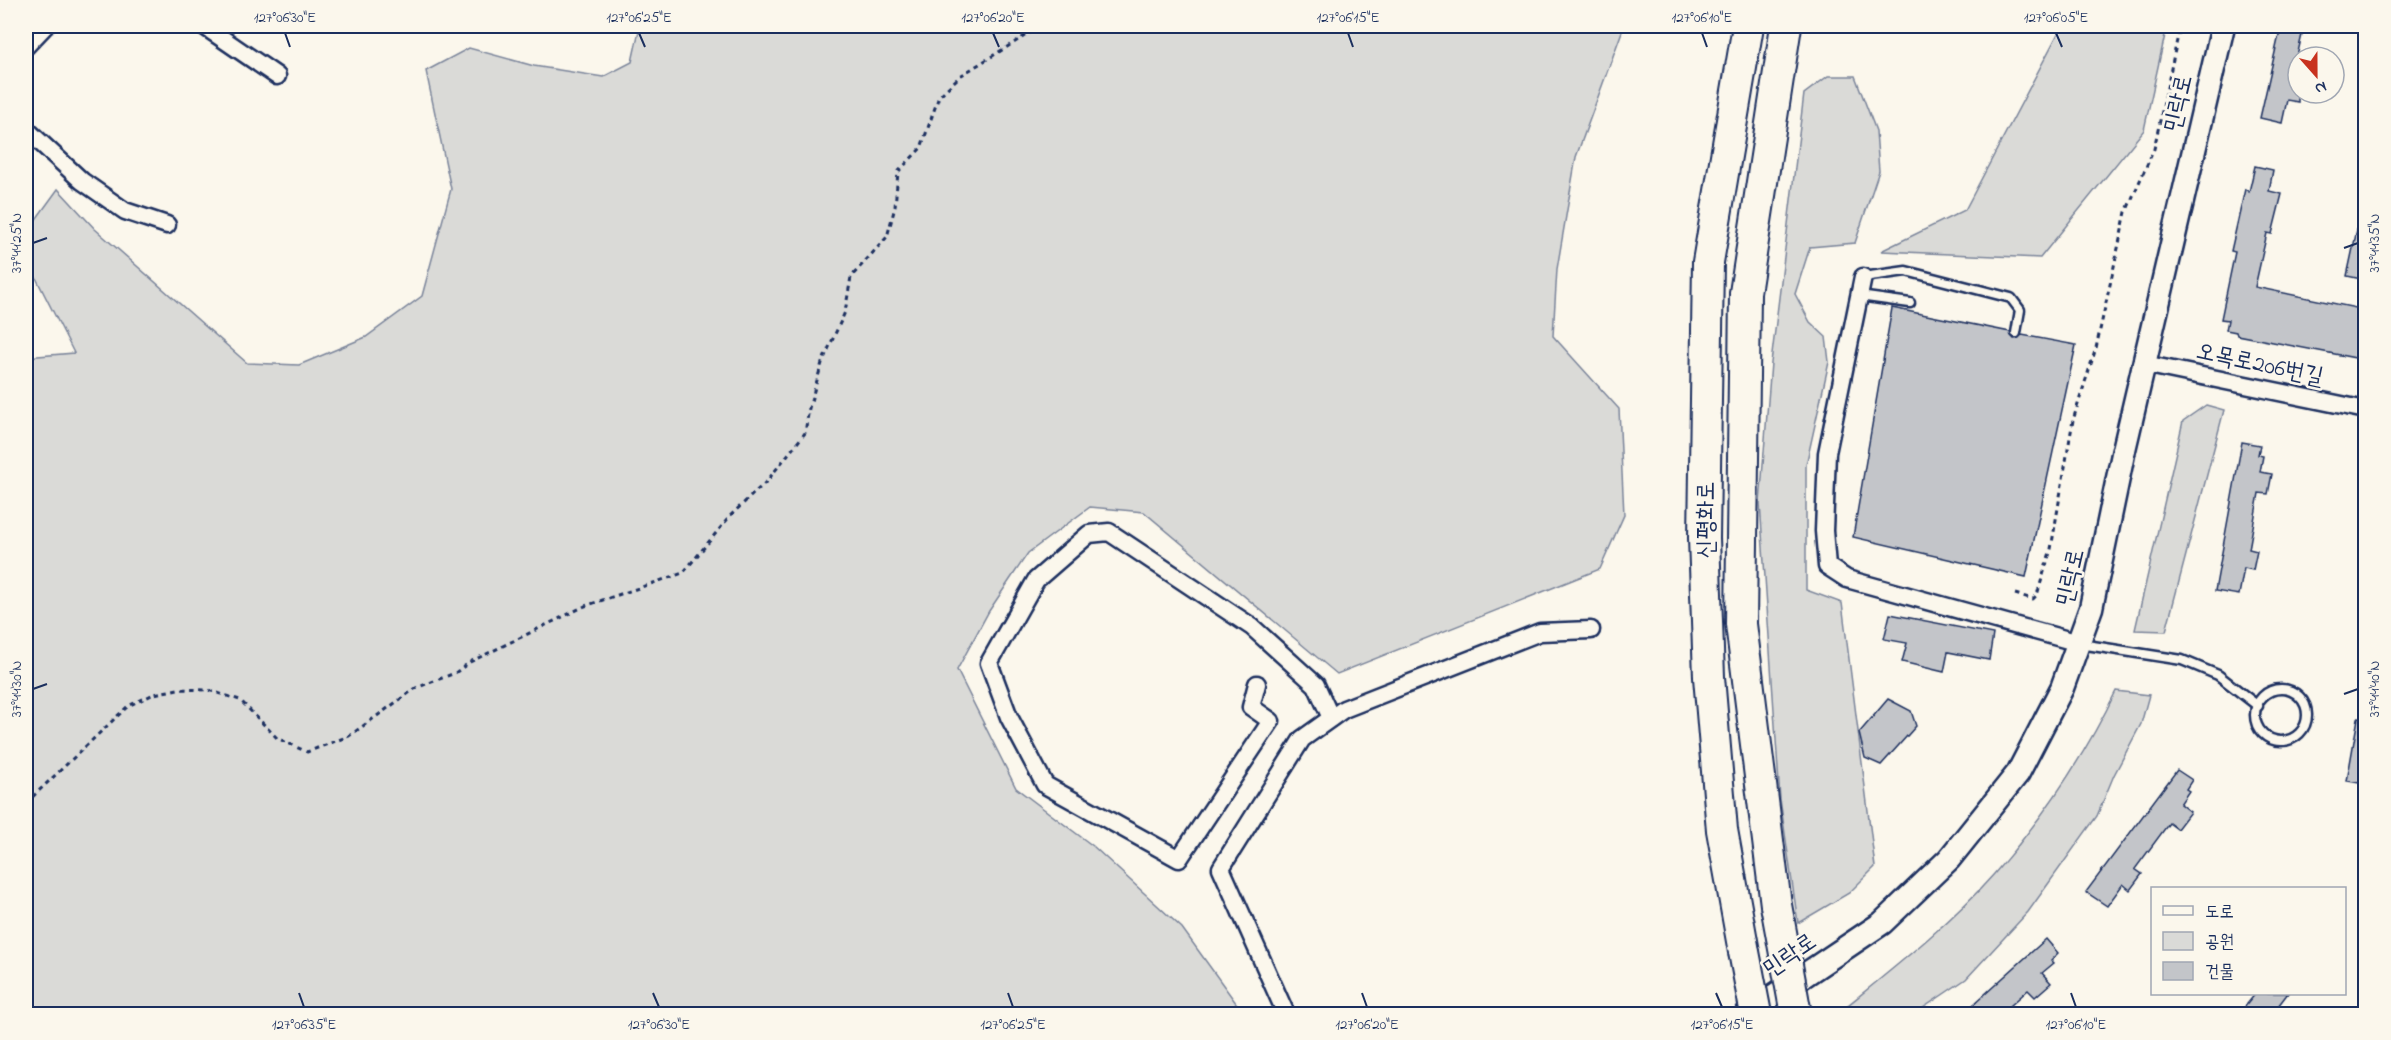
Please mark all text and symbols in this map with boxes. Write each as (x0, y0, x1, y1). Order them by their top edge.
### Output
text: 127°06'30"E (254, 7, 316, 29)
text: 127°06'25"E (606, 7, 672, 29)
text: 127°06'20"E (961, 7, 1025, 29)
text: 127°06'15"E (1316, 7, 1380, 29)
text: 127°06'10"E (1672, 7, 1732, 29)
text: 127°06'05"E (2024, 7, 2088, 29)
north arrow (2286, 45, 2346, 105)
street label: 민락로 (2156, 71, 2203, 136)
text: N (2311, 74, 2330, 100)
text: 37°44'25"N (6, 213, 28, 273)
text: 37°44'35"N (2364, 214, 2386, 272)
street label: 오목로206번길 (2193, 335, 2326, 396)
street label: 신평화로 (1690, 481, 1725, 559)
street label: 민락로 (2048, 545, 2095, 610)
text: 37°44'30"N (6, 661, 28, 717)
text: 37°44'40"N (2364, 661, 2386, 717)
legend (2151, 887, 2346, 995)
text: 도로 (2205, 900, 2234, 926)
street label: 민락로 (1757, 925, 1824, 987)
text: 공원 (2205, 930, 2234, 956)
text: 건물 (2205, 960, 2234, 986)
text: 127°06'35"E (272, 1014, 336, 1036)
text: 127°06'30"E (628, 1014, 690, 1036)
text: 127°06'25"E (980, 1014, 1046, 1036)
text: 127°06'20"E (1335, 1014, 1399, 1036)
text: 127°06'15"E (1690, 1014, 1754, 1036)
text: 127°06'10"E (2046, 1014, 2106, 1036)

